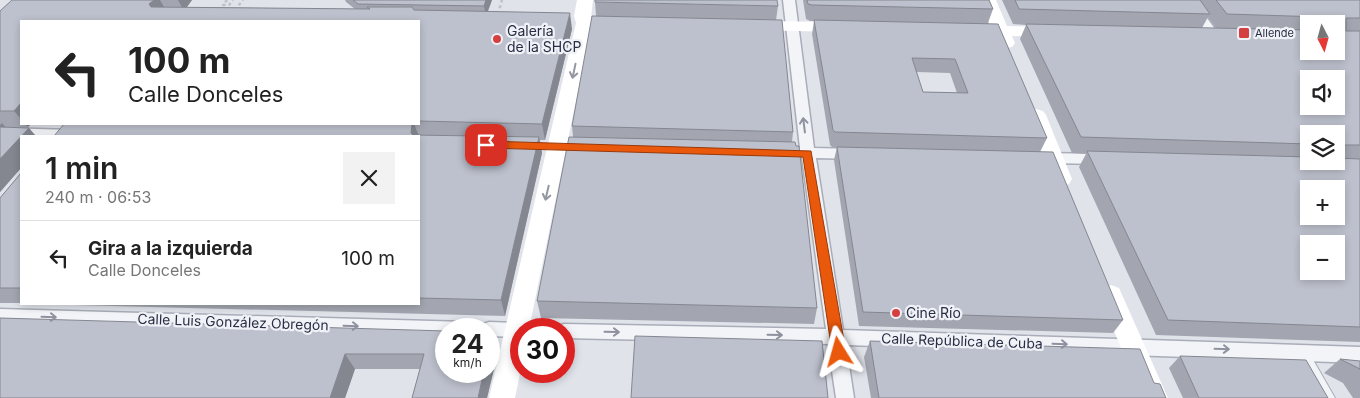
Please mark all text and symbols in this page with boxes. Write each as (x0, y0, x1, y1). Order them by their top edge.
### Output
north arrow (1300, 15, 1345, 60)
map controls (1300, 15, 1345, 280)
place label: Galería de la SHCP (507, 22, 581, 55)
marker: Allende (1237, 26, 1251, 40)
place label: Allende (1255, 26, 1294, 40)
marker: Galería de la SHCP (491, 33, 503, 45)
text: 100 m (128, 39, 231, 81)
icon: left (45, 40, 110, 105)
one-way arrow (569, 63, 578, 79)
button: sound (1300, 70, 1345, 115)
text: Calle Donceles (128, 81, 283, 107)
one-way arrow (799, 117, 809, 133)
pin (465, 124, 507, 166)
button: layers (1300, 125, 1345, 170)
icon: arrive (472, 131, 500, 159)
text: 1 min (45, 150, 118, 186)
button: close (343, 152, 395, 204)
button: + (1300, 180, 1345, 225)
one-way arrow (542, 185, 551, 201)
text: 240 m · 06:53 (45, 187, 151, 207)
button: − (1300, 235, 1345, 280)
text: Gira a la izquierda (88, 237, 253, 260)
icon: left (45, 244, 73, 272)
text: 100 m (341, 247, 395, 270)
text: Calle Donceles (88, 260, 201, 280)
place label: Cine Río (906, 304, 961, 321)
marker: Cine Río (890, 307, 902, 319)
street label: Calle Luis González Obregón (137, 310, 329, 333)
one-way arrow (40, 312, 56, 322)
speed limit sign: 30 (510, 318, 575, 383)
one-way arrow (343, 321, 359, 330)
position arrow (812, 325, 864, 377)
one-way arrow (604, 327, 620, 337)
text: 24 (451, 329, 484, 359)
street label: Calle República de Cuba (881, 329, 1043, 352)
one-way arrow (767, 331, 783, 340)
one-way arrow (1052, 339, 1068, 349)
one-way arrow (1214, 345, 1230, 354)
text: km/h (453, 355, 482, 370)

